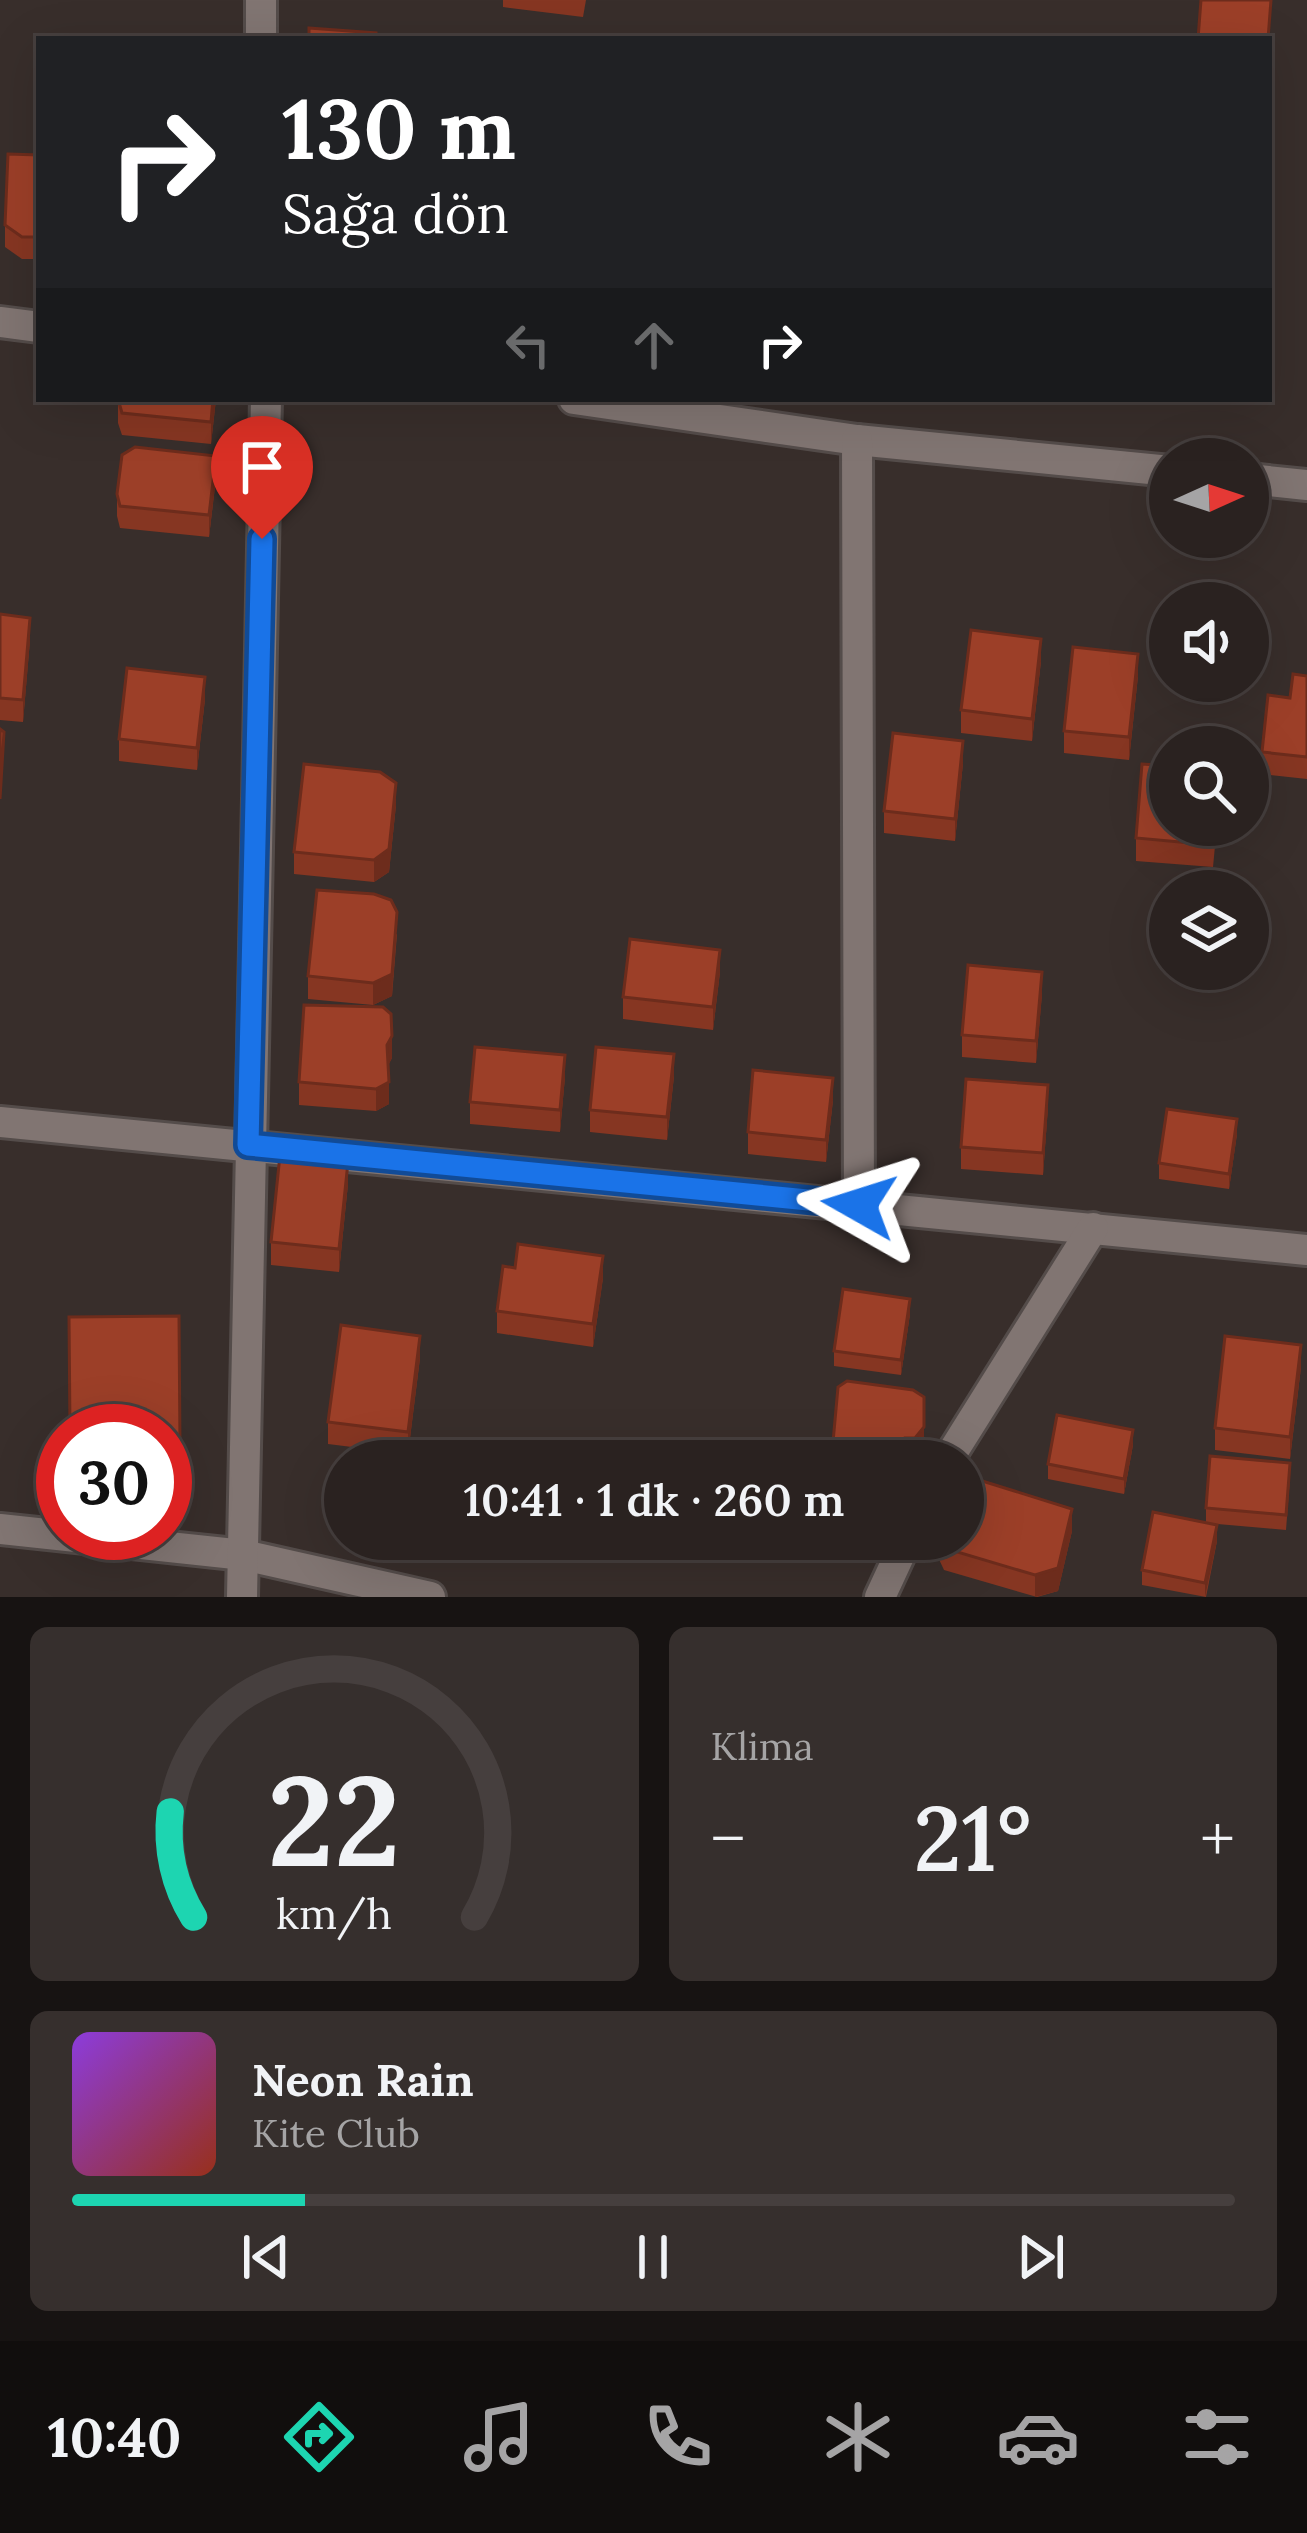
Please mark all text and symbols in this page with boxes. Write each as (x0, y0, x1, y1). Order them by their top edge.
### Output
text: 130 m (282, 74, 516, 182)
icon: right (84, 84, 240, 240)
text: Sağa dön (282, 179, 509, 248)
icon: left (495, 312, 561, 378)
icon: ahead (621, 312, 687, 378)
icon: right (747, 312, 813, 378)
pin (211, 416, 313, 539)
icon: arrive (229, 434, 295, 500)
north arrow (1149, 438, 1269, 558)
map controls (1149, 438, 1269, 990)
button: sound (1149, 582, 1269, 702)
button: search (1149, 726, 1269, 846)
button: layers (1149, 870, 1269, 990)
position arrow (796, 1142, 922, 1268)
speed limit sign: 30 (36, 1404, 192, 1560)
text: 10:41 · 1 dk · 260 m (463, 1471, 845, 1528)
text: Klima (711, 1721, 814, 1771)
text: 22 (268, 1740, 401, 1900)
text: 21° (914, 1780, 1032, 1896)
text: − (711, 1796, 745, 1880)
text: + (1200, 1796, 1235, 1880)
text: km/h (276, 1886, 392, 1941)
text: Neon Rain (252, 2051, 474, 2108)
text: Kite Club (252, 2108, 420, 2158)
icon: previous (233, 2224, 299, 2290)
icon: pause (620, 2224, 686, 2290)
icon: next (1008, 2224, 1074, 2290)
icon: directions (277, 2395, 361, 2479)
icon: music (457, 2395, 541, 2479)
icon: phone (636, 2395, 720, 2479)
icon: climate (816, 2395, 900, 2479)
icon: car (996, 2395, 1080, 2479)
icon: filters (1175, 2395, 1259, 2479)
text: 10:40 (48, 2403, 181, 2472)

